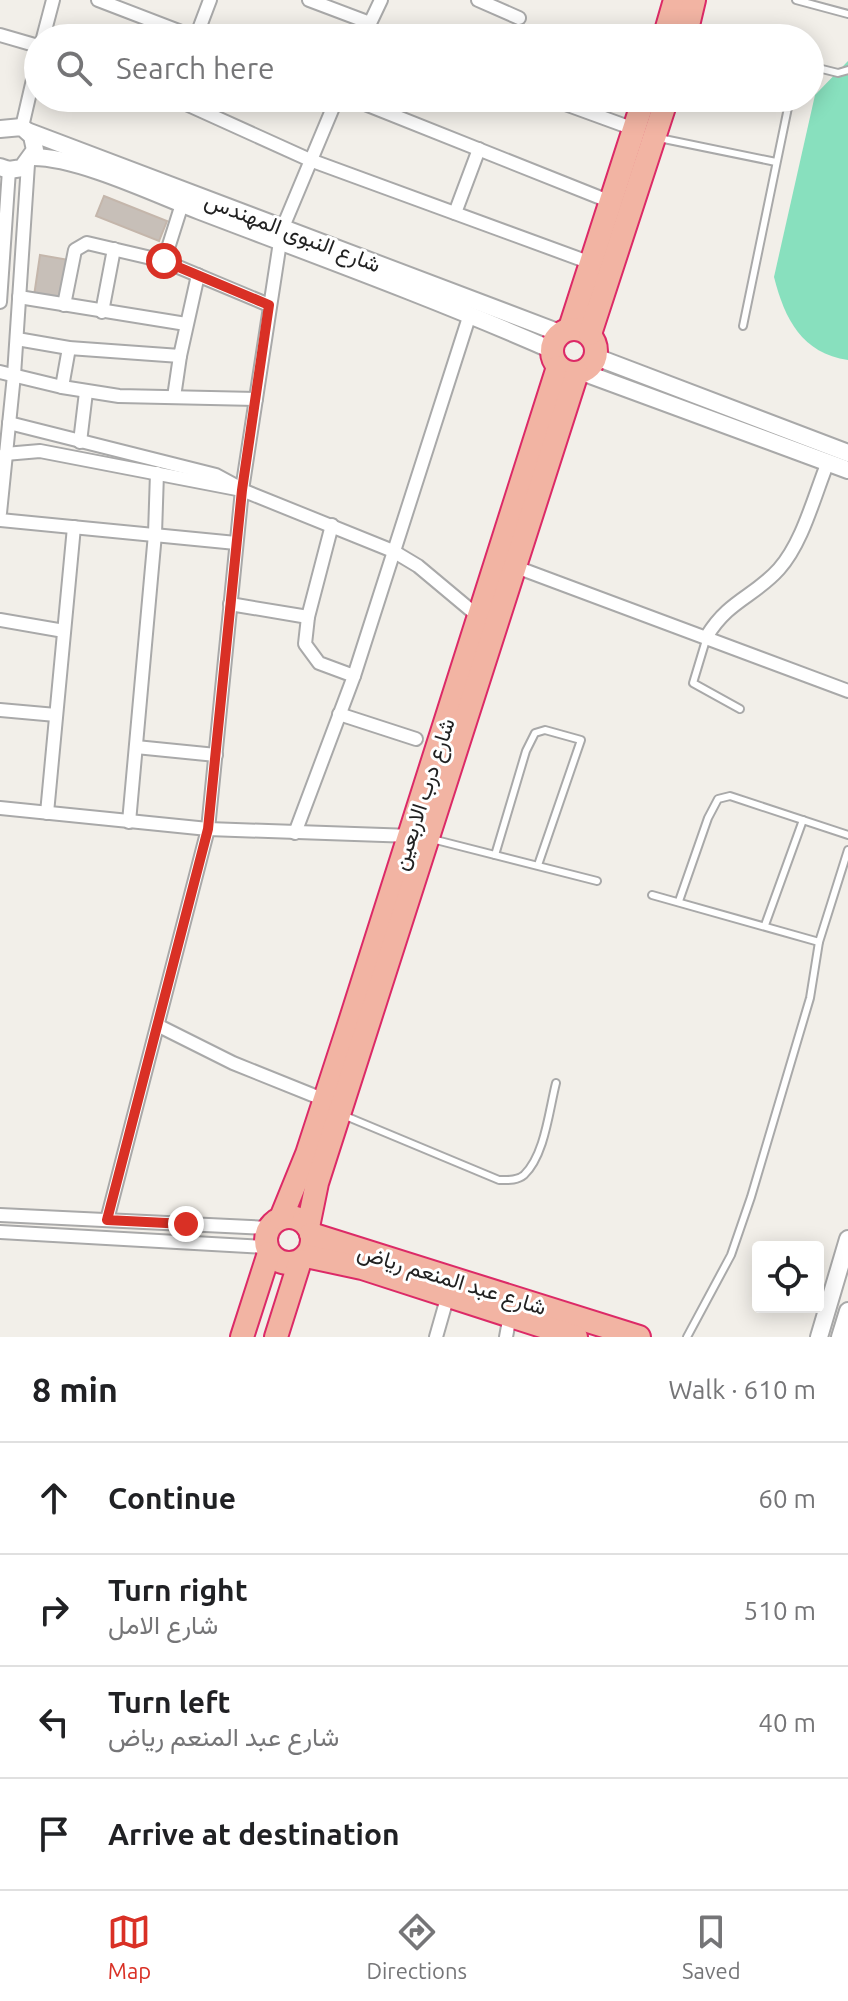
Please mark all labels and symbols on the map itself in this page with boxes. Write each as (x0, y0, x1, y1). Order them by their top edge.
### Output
street label: شارع النبوى المهندس (201, 186, 385, 279)
route start (146, 243, 182, 279)
street label: شارع درب الاربعين (386, 715, 462, 874)
route end (168, 1206, 204, 1242)
street label: شارع عبد المنعم رياض (354, 1238, 549, 1322)

